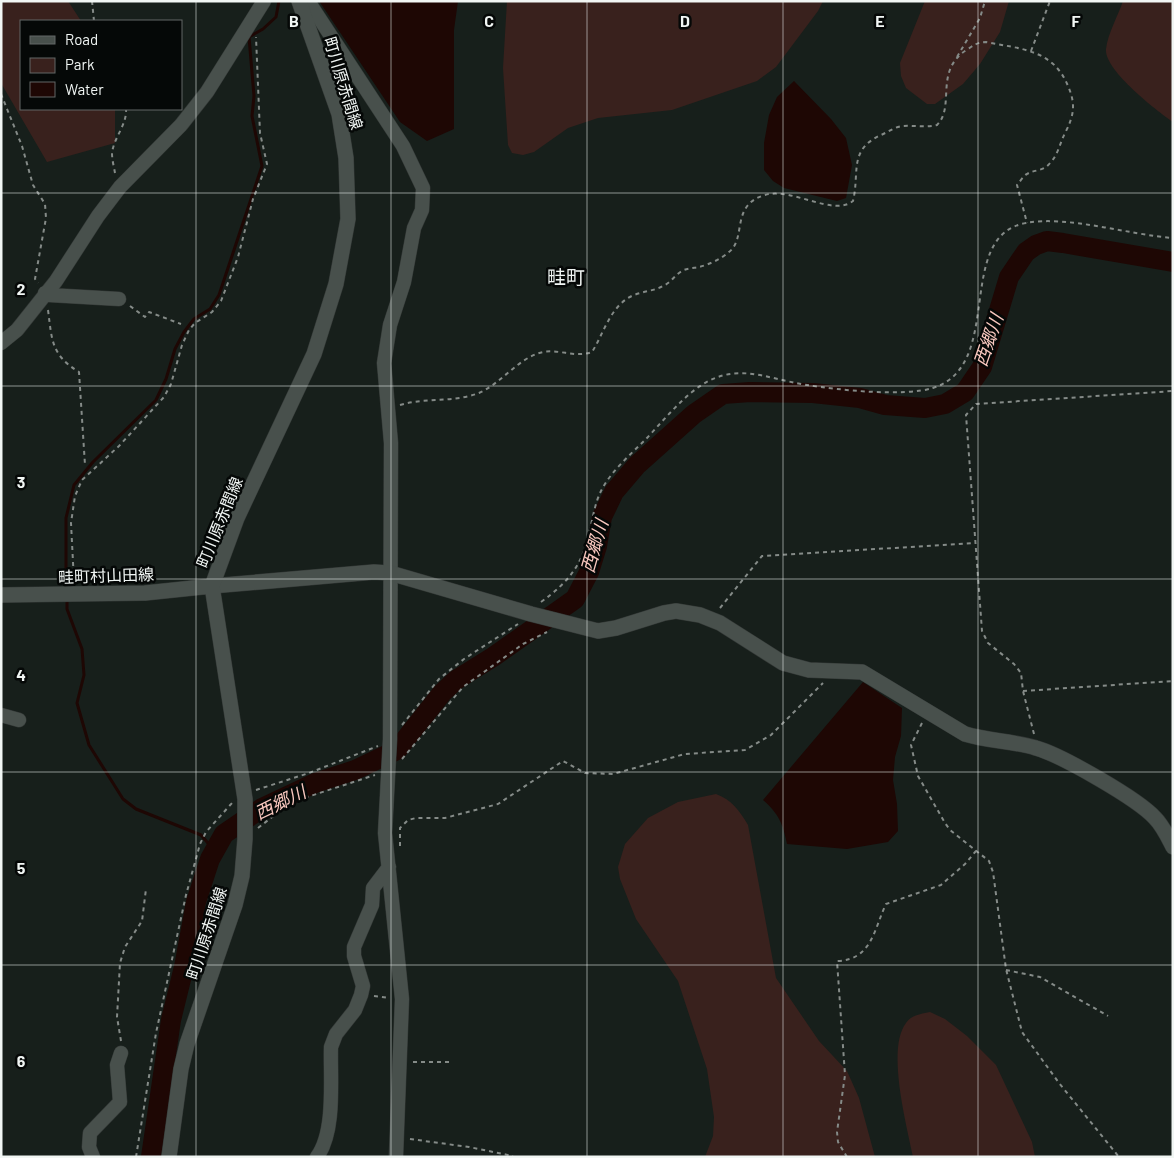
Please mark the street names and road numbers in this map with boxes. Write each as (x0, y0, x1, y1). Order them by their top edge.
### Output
street label: 町川原赤間線 (321, 34, 367, 132)
street label: 町川原赤間線 (192, 474, 246, 570)
street label: 畦町村山田線 (58, 564, 154, 586)
street label: 町川原赤間線 (182, 884, 230, 982)

